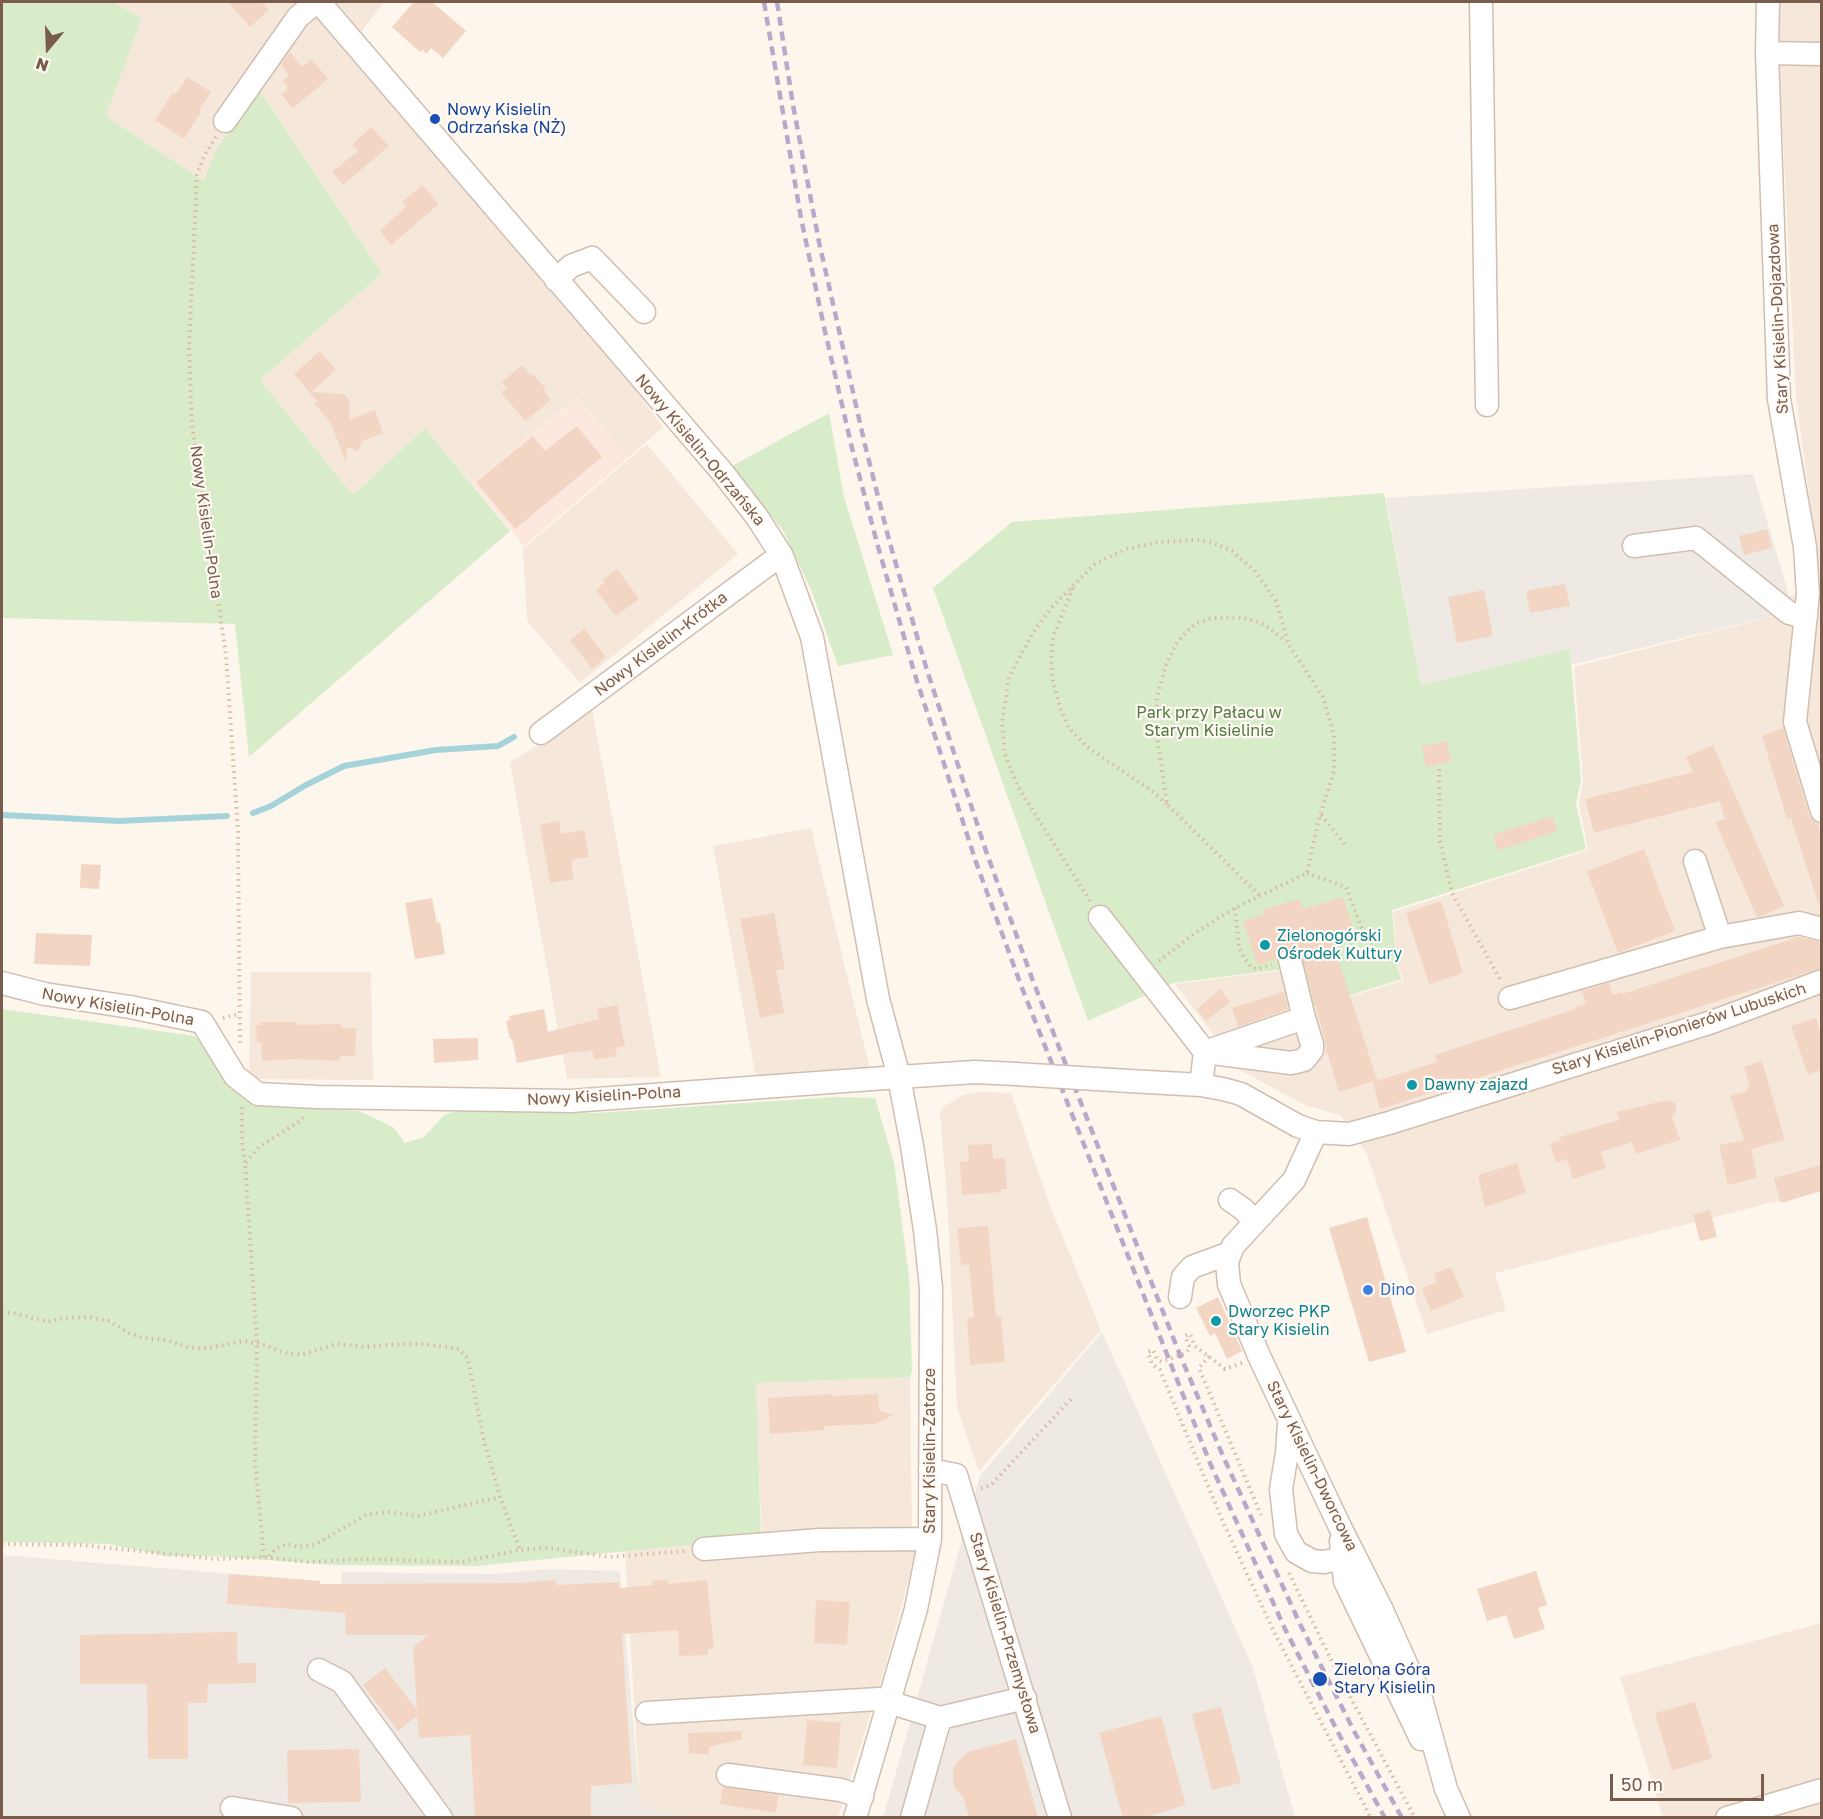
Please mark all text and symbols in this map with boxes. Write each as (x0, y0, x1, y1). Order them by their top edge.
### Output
north arrow (18, 18, 78, 78)
text: N (33, 54, 51, 76)
place label: Nowy Kisielin Odrzańska (NŻ) (447, 100, 566, 138)
marker: Nowy Kisielin Odrzańska (NŻ) (428, 112, 442, 126)
street label: Stary Kisielin-Dojazdowa (1763, 223, 1793, 415)
street label: Nowy Kisielin-Odrzańska (631, 370, 769, 530)
street label: Nowy Kisielin-Polna (186, 444, 226, 600)
street label: Nowy Kisielin-Krótka (591, 588, 731, 700)
park label: Park przy Pałacu w Starym Kisielinie (1136, 703, 1282, 741)
place label: Zielonogórski Ośrodek Kultury (1277, 926, 1402, 964)
marker: Zielonogórski Ośrodek Kultury (1258, 938, 1272, 952)
street label: Stary Kisielin-Pionierów Lubuskich (1549, 979, 1809, 1079)
street label: Nowy Kisielin-Polna (40, 984, 196, 1030)
place label: Dawny zajazd (1424, 1075, 1528, 1095)
marker: Dawny zajazd (1405, 1078, 1419, 1092)
street label: Nowy Kisielin-Polna (526, 1082, 682, 1110)
place label: Dino (1380, 1280, 1415, 1300)
marker: Dino (1361, 1283, 1375, 1297)
place label: Dworzec PKP Stary Kisielin (1228, 1302, 1330, 1340)
marker: Dworzec PKP Stary Kisielin (1209, 1314, 1223, 1328)
street label: Stary Kisielin-Zatorze (920, 1368, 940, 1534)
street label: Stary Kisielin-Dworcowa (1262, 1378, 1362, 1554)
street label: Stary Kisielin-Przemysłowa (965, 1530, 1045, 1736)
place label: Zielona Góra Stary Kisielin (1334, 1660, 1436, 1698)
marker: Zielona Góra Stary Kisielin (1311, 1670, 1329, 1688)
scale bar (1613, 1762, 1768, 1800)
text: 50 m (1621, 1773, 1663, 1795)

